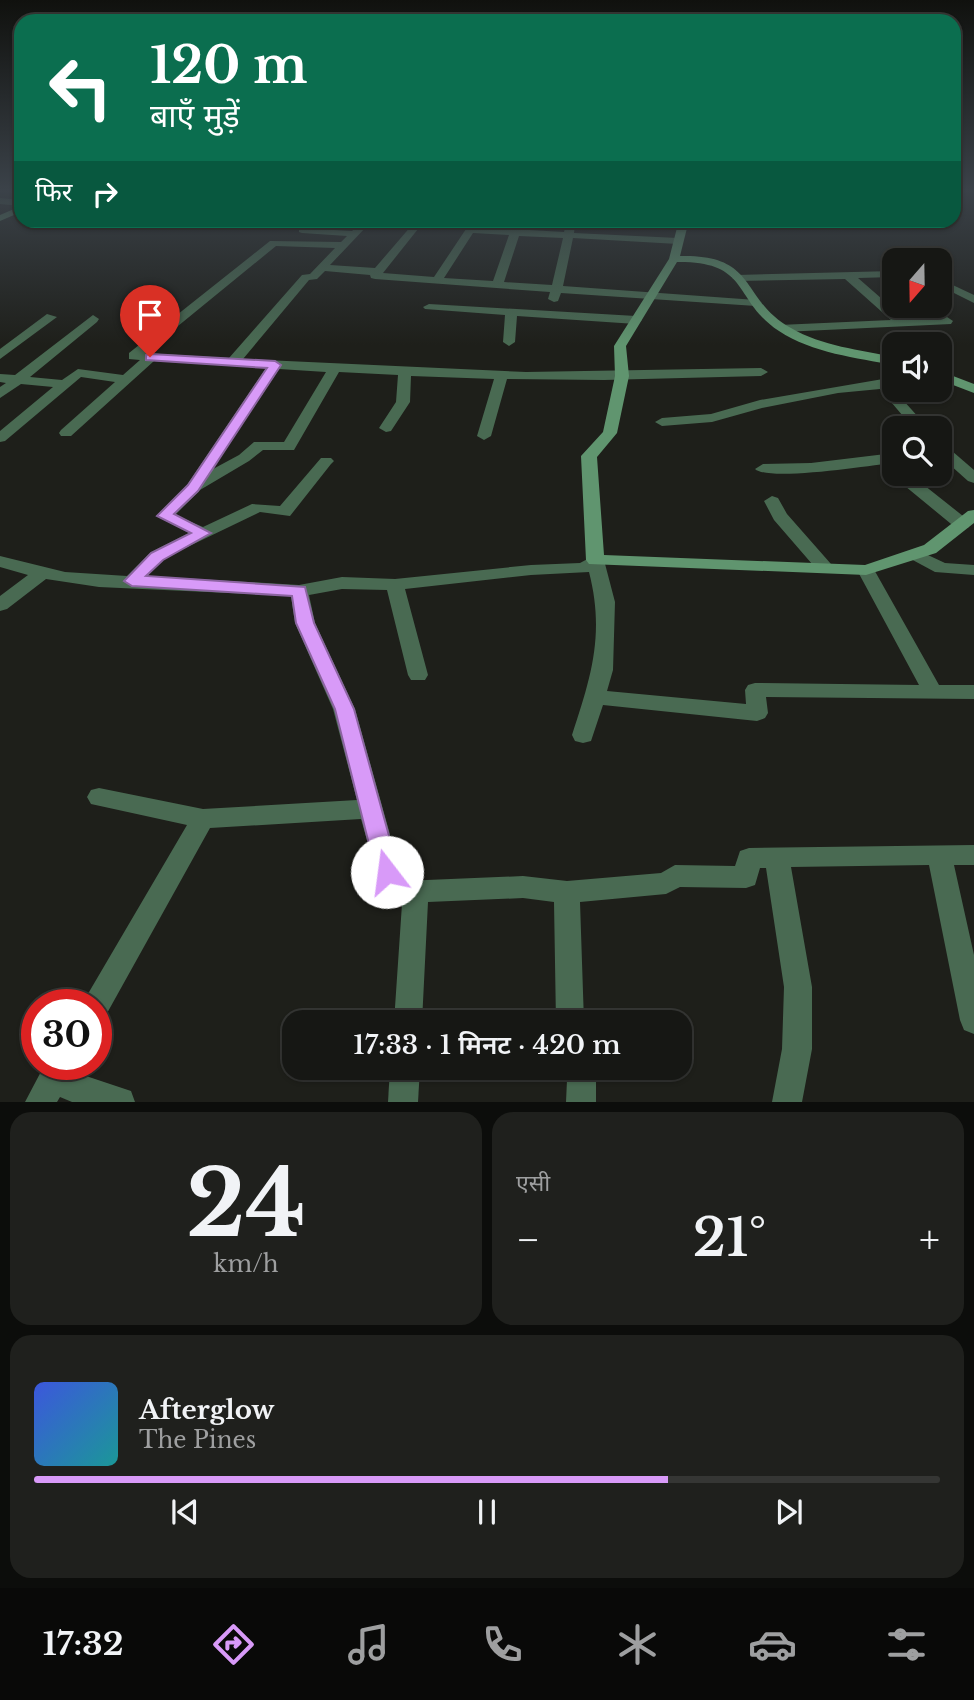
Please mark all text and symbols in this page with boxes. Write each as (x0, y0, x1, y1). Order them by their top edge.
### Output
text: 120 m (150, 35, 308, 96)
icon: left (35, 42, 126, 133)
text: बाएँ मुड़ें (150, 96, 240, 136)
icon: right (86, 175, 124, 213)
text: फिर (35, 176, 72, 208)
north arrow (882, 248, 952, 318)
map controls (882, 248, 952, 486)
pin (120, 285, 180, 357)
icon: arrive (131, 296, 169, 334)
button: sound (882, 332, 952, 402)
button: search (882, 416, 952, 486)
position arrow (350, 835, 424, 909)
speed limit sign: 30 (21, 989, 112, 1080)
text: 17:33 · 1 मिनट · 420 m (353, 1029, 621, 1061)
text: 24 (186, 1148, 306, 1261)
text: एसी (516, 1169, 550, 1197)
text: 21° (693, 1206, 766, 1270)
text: − (516, 1216, 540, 1263)
text: + (919, 1216, 940, 1263)
text: km/h (213, 1250, 279, 1278)
text: Afterglow (139, 1394, 275, 1426)
text: The Pines (139, 1426, 256, 1454)
icon: previous (166, 1493, 204, 1531)
icon: pause (468, 1493, 506, 1531)
icon: next (770, 1493, 808, 1531)
icon: directions (209, 1620, 258, 1669)
icon: music (344, 1620, 393, 1669)
icon: phone (478, 1620, 527, 1669)
icon: climate (613, 1620, 662, 1669)
icon: car (748, 1620, 797, 1669)
icon: filters (882, 1620, 931, 1669)
text: 17:32 (43, 1624, 124, 1664)

